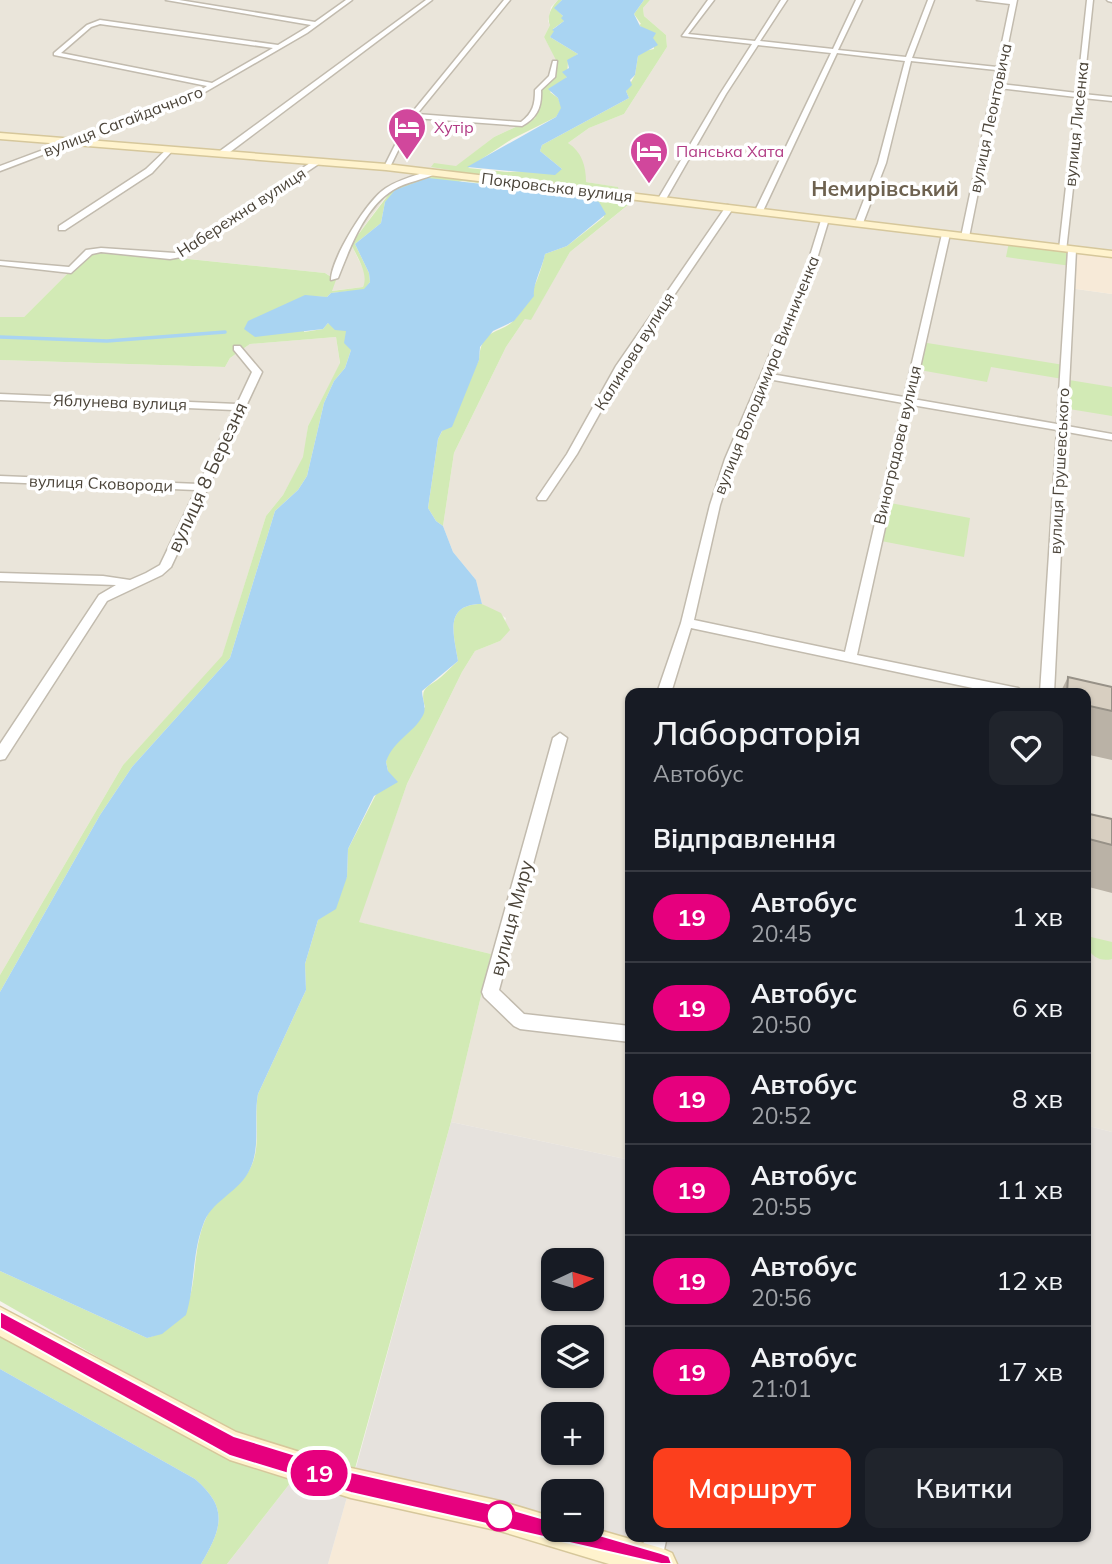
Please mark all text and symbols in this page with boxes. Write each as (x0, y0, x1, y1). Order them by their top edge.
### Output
street label: вулиця Леонтовича (964, 41, 1016, 195)
street label: вулиця Лисенка (1060, 61, 1092, 187)
street label: вулиця Сагайдачного (40, 81, 206, 161)
hotel icon: Хутір (386, 106, 428, 161)
place label: Хутір (434, 117, 474, 137)
hotel icon: Панська Хата (628, 130, 670, 185)
place label: Панська Хата (676, 141, 784, 161)
street label: Набережна вулиця (173, 163, 309, 261)
street label: Покровська вулиця (480, 168, 634, 206)
district label: Немирівський (811, 175, 959, 201)
street label: вулиця Володимира Винниченка (709, 253, 823, 497)
street label: Калинова вулиця (590, 288, 678, 414)
street label: Виноградова вулиця (869, 364, 925, 526)
street label: вулиця Грушевського (1045, 387, 1073, 555)
street label: Яблунева вулиця (53, 390, 187, 414)
street label: вулиця 8 Березня (162, 398, 252, 556)
street label: вулиця Сковороди (29, 470, 173, 496)
button: heart (989, 711, 1063, 785)
text: Лабораторія (653, 712, 861, 753)
text: Автобус (653, 759, 744, 788)
text: Відправлення (653, 822, 836, 855)
street label: вулиця Миру (484, 857, 538, 979)
text: Автобус (751, 886, 857, 919)
text: 1 хв (1012, 900, 1063, 933)
text: 19 (677, 902, 706, 932)
text: 20:45 (751, 919, 811, 948)
text: Автобус (751, 977, 857, 1010)
text: 6 хв (1012, 991, 1063, 1024)
text: 19 (677, 993, 706, 1023)
text: 20:50 (751, 1010, 811, 1039)
text: Автобус (751, 1068, 857, 1101)
text: 8 хв (1012, 1082, 1063, 1115)
text: 19 (677, 1084, 706, 1114)
text: 20:52 (751, 1101, 811, 1130)
text: Автобус (751, 1159, 857, 1192)
text: 11 хв (996, 1173, 1063, 1206)
text: 19 (677, 1175, 706, 1205)
text: 20:55 (751, 1192, 811, 1221)
north arrow (541, 1248, 604, 1311)
map controls (541, 1248, 604, 1542)
text: Автобус (751, 1250, 857, 1283)
text: 12 хв (996, 1264, 1063, 1297)
text: 19 (677, 1266, 706, 1296)
text: 20:56 (751, 1283, 811, 1312)
button: layers (541, 1325, 604, 1388)
text: Автобус (751, 1341, 857, 1374)
text: 17 хв (996, 1355, 1063, 1388)
text: 19 (677, 1357, 706, 1387)
text: 21:01 (751, 1374, 811, 1403)
button: + (541, 1402, 604, 1465)
button: Маршрут (653, 1448, 851, 1528)
button: Квитки (865, 1448, 1063, 1528)
line badge: 19 (288, 1450, 350, 1496)
text: 19 (305, 1458, 333, 1488)
button: − (541, 1479, 604, 1542)
unlabelled marker (485, 1501, 515, 1531)

